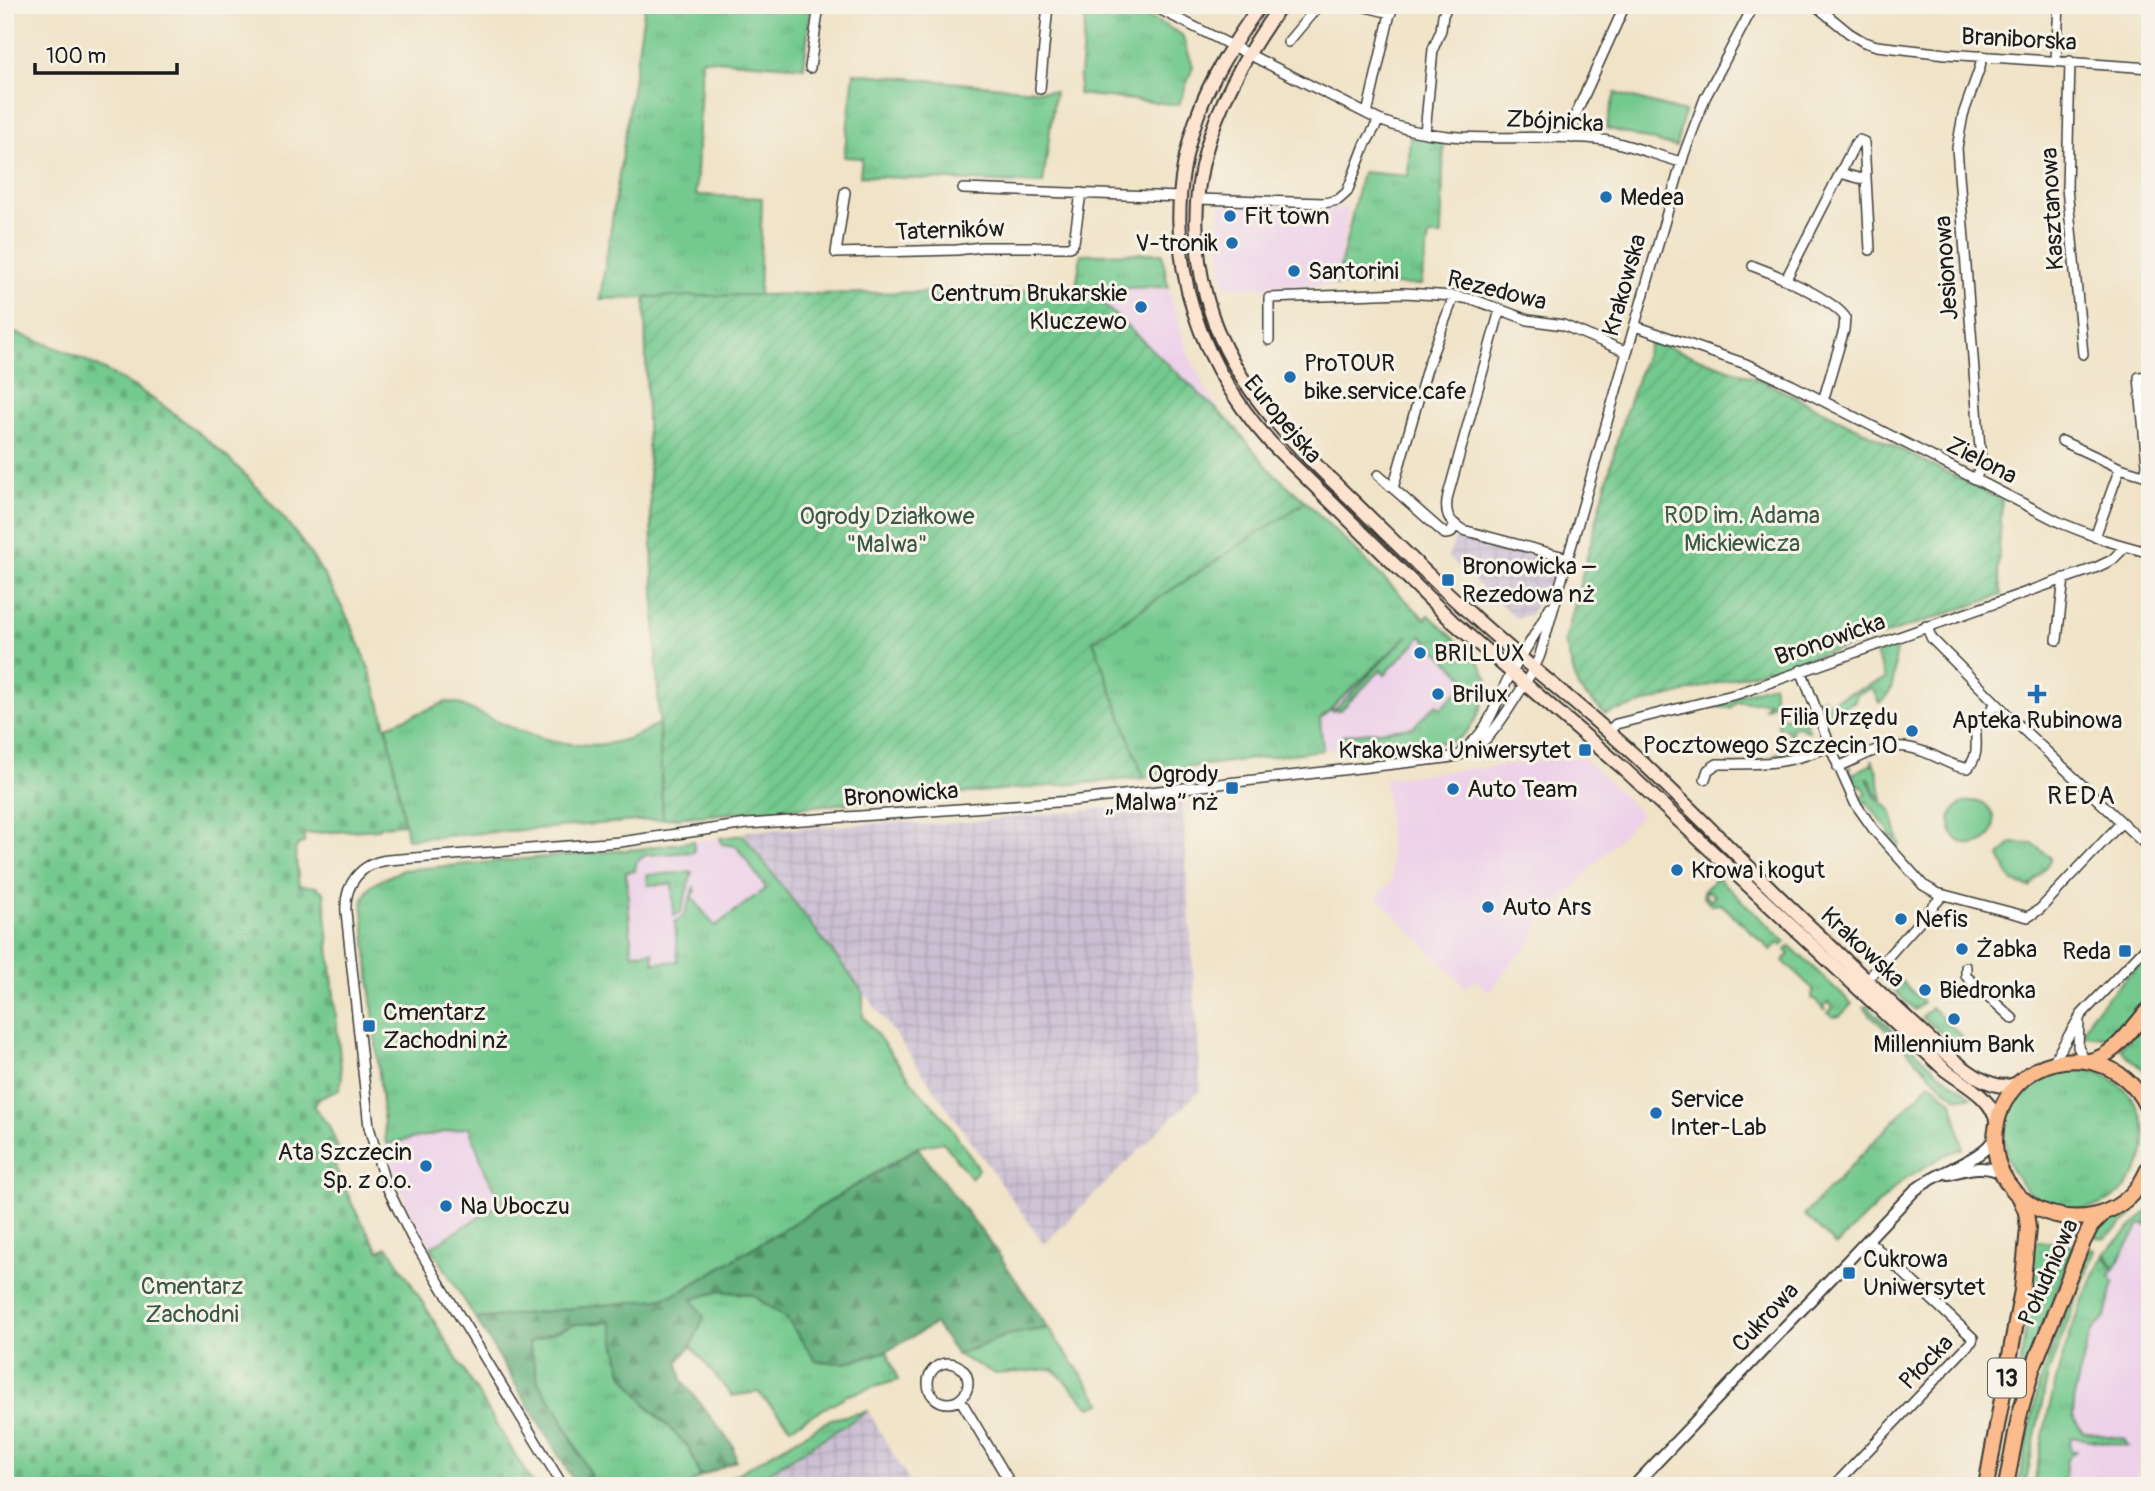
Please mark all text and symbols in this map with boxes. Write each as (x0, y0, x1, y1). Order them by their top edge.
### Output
street label: Braniborska (1960, 22, 2077, 57)
scale bar (35, 32, 177, 76)
text: 100 m (46, 43, 106, 70)
street label: Zbójnicka (1505, 104, 1605, 139)
street label: Kasztanowa (2035, 147, 2070, 271)
place label: Medea (1620, 183, 1684, 212)
marker: Medea (1598, 189, 1614, 205)
place label: Fit town (1244, 202, 1330, 231)
marker: Fit town (1222, 208, 1238, 224)
street label: Taterników (895, 214, 1005, 247)
street label: Jesionowa (1928, 215, 1965, 321)
place label: V-tronik (1135, 229, 1218, 258)
street label: Krakowska (1596, 231, 1653, 340)
marker: V-tronik (1224, 235, 1240, 251)
place label: Santorini (1308, 257, 1399, 286)
marker: Santorini (1286, 263, 1302, 279)
street label: Rezedowa (1444, 264, 1550, 317)
place label: Centrum Brukarskie Kluczewo (931, 279, 1127, 336)
marker: Centrum Brukarskie Kluczewo (1133, 299, 1149, 315)
place label: ProTOUR bike.service.cafe (1304, 349, 1466, 406)
street label: Europejska (1237, 369, 1328, 469)
marker: ProTOUR bike.service.cafe (1282, 369, 1298, 385)
street label: Zielona (1942, 430, 2022, 491)
park label: ROD im. Adama Mickiewicza (1664, 501, 1820, 558)
park label: Ogrody Działkowe "Malwa" (799, 502, 975, 559)
place label: Bronowicka – Rezedowa nż (1462, 552, 1597, 609)
marker: Bronowicka – Rezedowa nż (1440, 572, 1456, 588)
street label: Bronowicka (1771, 607, 1889, 672)
place label: BRILLUX (1434, 639, 1525, 668)
marker: BRILLUX (1412, 645, 1428, 661)
place label: Brilux (1452, 680, 1508, 709)
marker: Brilux (1430, 686, 1446, 702)
marker: Apteka Rubinowa (2029, 686, 2045, 702)
place label: Filia Urzędu Pocztowego Szczecin 10 (1643, 703, 1898, 760)
place label: Apteka Rubinowa (1952, 706, 2122, 735)
marker: Filia Urzędu Pocztowego Szczecin 10 (1904, 723, 1920, 739)
place label: Krakowska Uniwersytet (1338, 736, 1571, 765)
marker: Krakowska Uniwersytet (1577, 742, 1593, 758)
place label: Ogrody „Malwa” nż (1106, 760, 1218, 817)
place label: Auto Team (1467, 775, 1578, 804)
street label: Bronowicka (843, 776, 959, 813)
marker: Ogrody „Malwa” nż (1224, 780, 1240, 796)
district label: REDA (2047, 780, 2117, 812)
marker: Auto Team (1445, 781, 1461, 797)
place label: Krowa i kogut (1691, 856, 1825, 885)
marker: Krowa i kogut (1669, 862, 1685, 878)
place label: Auto Ars (1502, 893, 1592, 922)
marker: Auto Ars (1480, 899, 1496, 915)
street label: Krakowska (1814, 901, 1911, 994)
place label: Nefis (1915, 905, 1968, 934)
marker: Nefis (1893, 911, 1909, 927)
place label: Żabka (1976, 935, 2037, 964)
place label: Reda (2062, 937, 2111, 966)
marker: Żabka (1954, 941, 1970, 957)
marker: Reda (2117, 943, 2133, 959)
place label: Biedronka (1939, 976, 2036, 1005)
marker: Biedronka (1917, 982, 1933, 998)
place label: Cmentarz Zachodni nż (383, 998, 508, 1055)
marker: Millennium Bank (1946, 1011, 1962, 1027)
marker: Cmentarz Zachodni nż (361, 1018, 377, 1034)
place label: Millennium Bank (1873, 1030, 2035, 1059)
place label: Service Inter-Lab (1670, 1085, 1767, 1142)
marker: Service Inter-Lab (1648, 1105, 1664, 1121)
place label: Ata Szczecin Sp. z o.o. (278, 1138, 412, 1195)
marker: Ata Szczecin Sp. z o.o. (418, 1158, 434, 1174)
place label: Na Uboczu (460, 1192, 570, 1221)
marker: Na Uboczu (438, 1198, 454, 1214)
street label: Południowa (2012, 1214, 2085, 1330)
place label: Cukrowa Uniwersytet (1863, 1245, 1986, 1302)
marker: Cukrowa Uniwersytet (1841, 1265, 1857, 1281)
park label: Cmentarz Zachodni (141, 1272, 243, 1329)
street label: Cukrowa (1726, 1276, 1805, 1358)
street label: Płocka (1893, 1329, 1960, 1396)
road number: 13 (1988, 1358, 2026, 1398)

